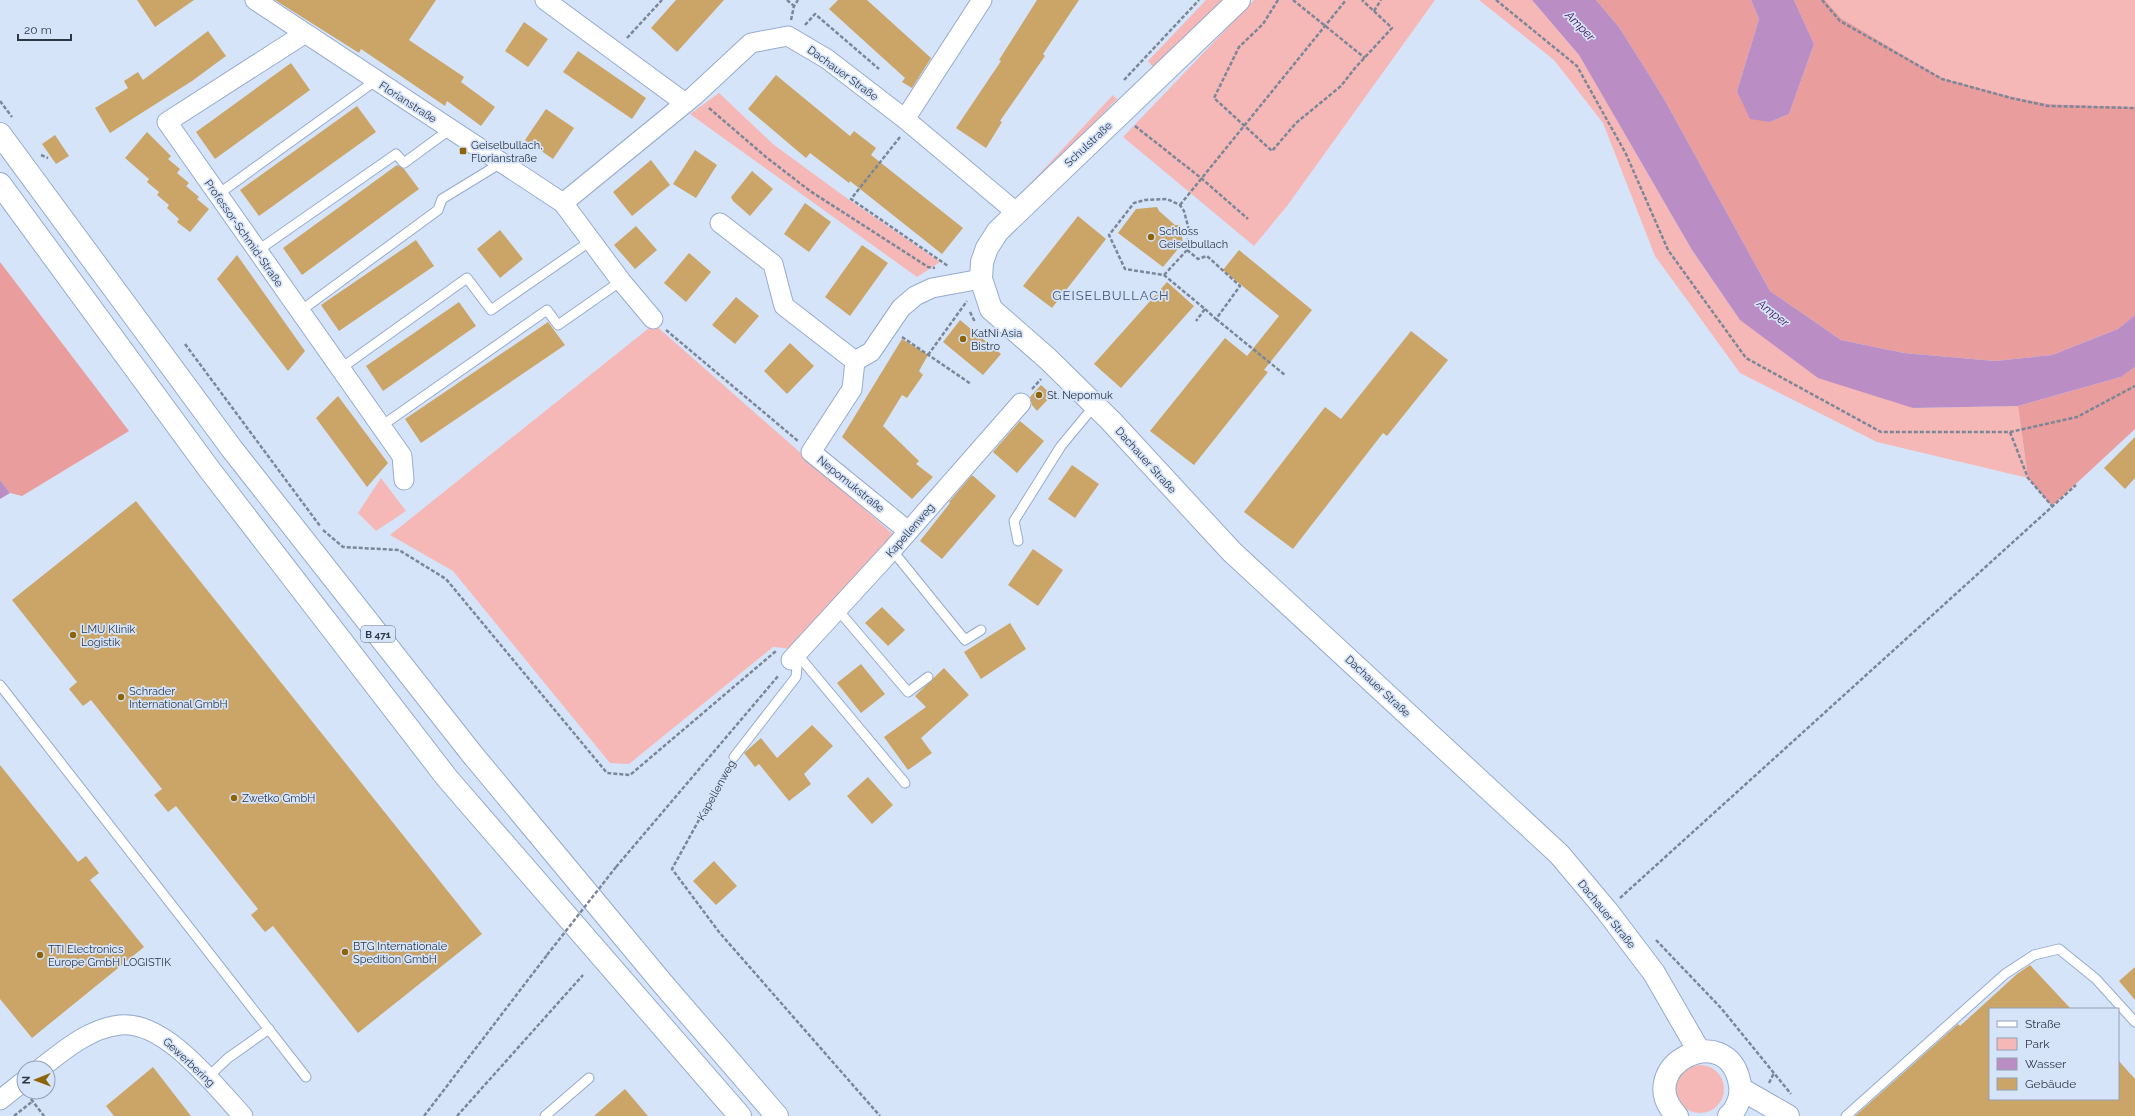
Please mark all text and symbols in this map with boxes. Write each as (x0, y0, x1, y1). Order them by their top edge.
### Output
water label: Amper (1562, 8, 1598, 44)
scale bar (18, 16, 71, 42)
text: 20 m (24, 23, 52, 37)
street label: Dachauer Straße (805, 43, 881, 104)
street label: Florianstraße (376, 79, 439, 126)
street label: Schulstraße (1062, 119, 1115, 170)
place label: Geiselbullach, Florianstraße (471, 139, 543, 165)
marker: Geiselbullach, Florianstraße (458, 146, 468, 156)
street label: Professor-Schmid-Straße (202, 177, 286, 290)
place label: Schloss Geiselbullach (1159, 225, 1228, 251)
marker: Schloss Geiselbullach (1146, 232, 1156, 242)
district label: GEISELBULLACH (1052, 288, 1170, 303)
water label: Amper (1754, 296, 1792, 330)
place label: KatNi Asia Bistro (971, 327, 1022, 353)
marker: KatNi Asia Bistro (958, 334, 968, 344)
place label: St. Nepomuk (1047, 389, 1113, 402)
marker: St. Nepomuk (1034, 390, 1044, 400)
street label: Dachauer Straße (1113, 425, 1179, 496)
street label: Nepomukstraße (815, 454, 887, 516)
street label: Kapellenweg (883, 501, 937, 560)
place label: LMU Klinik Logistik (81, 623, 135, 649)
road number: B 471 (361, 626, 395, 642)
marker: LMU Klinik Logistik (68, 630, 78, 640)
street label: Dachauer Straße (1342, 653, 1413, 720)
place label: Schrader International GmbH (129, 685, 228, 711)
marker: Schrader International GmbH (116, 692, 126, 702)
street label: Kapellenweg (694, 758, 738, 823)
place label: Zwetko GmbH (242, 792, 315, 805)
marker: Zwetko GmbH (229, 793, 239, 803)
street label: Dachauer Straße (1575, 877, 1639, 952)
place label: BTG Internationale Spedition GmbH (353, 940, 448, 966)
place label: TTI Electronics Europe GmbH LOGISTIK (48, 943, 172, 969)
marker: BTG Internationale Spedition GmbH (340, 947, 350, 957)
marker: TTI Electronics Europe GmbH LOGISTIK (35, 950, 45, 960)
legend (1989, 1008, 2119, 1100)
text: Straße (2025, 1017, 2061, 1031)
street label: Gewerbering (160, 1035, 217, 1090)
text: Park (2025, 1037, 2050, 1051)
text: Wasser (2025, 1057, 2067, 1071)
north arrow (16, 1060, 56, 1100)
text: N (20, 1076, 33, 1084)
text: Gebäude (2025, 1077, 2076, 1091)

